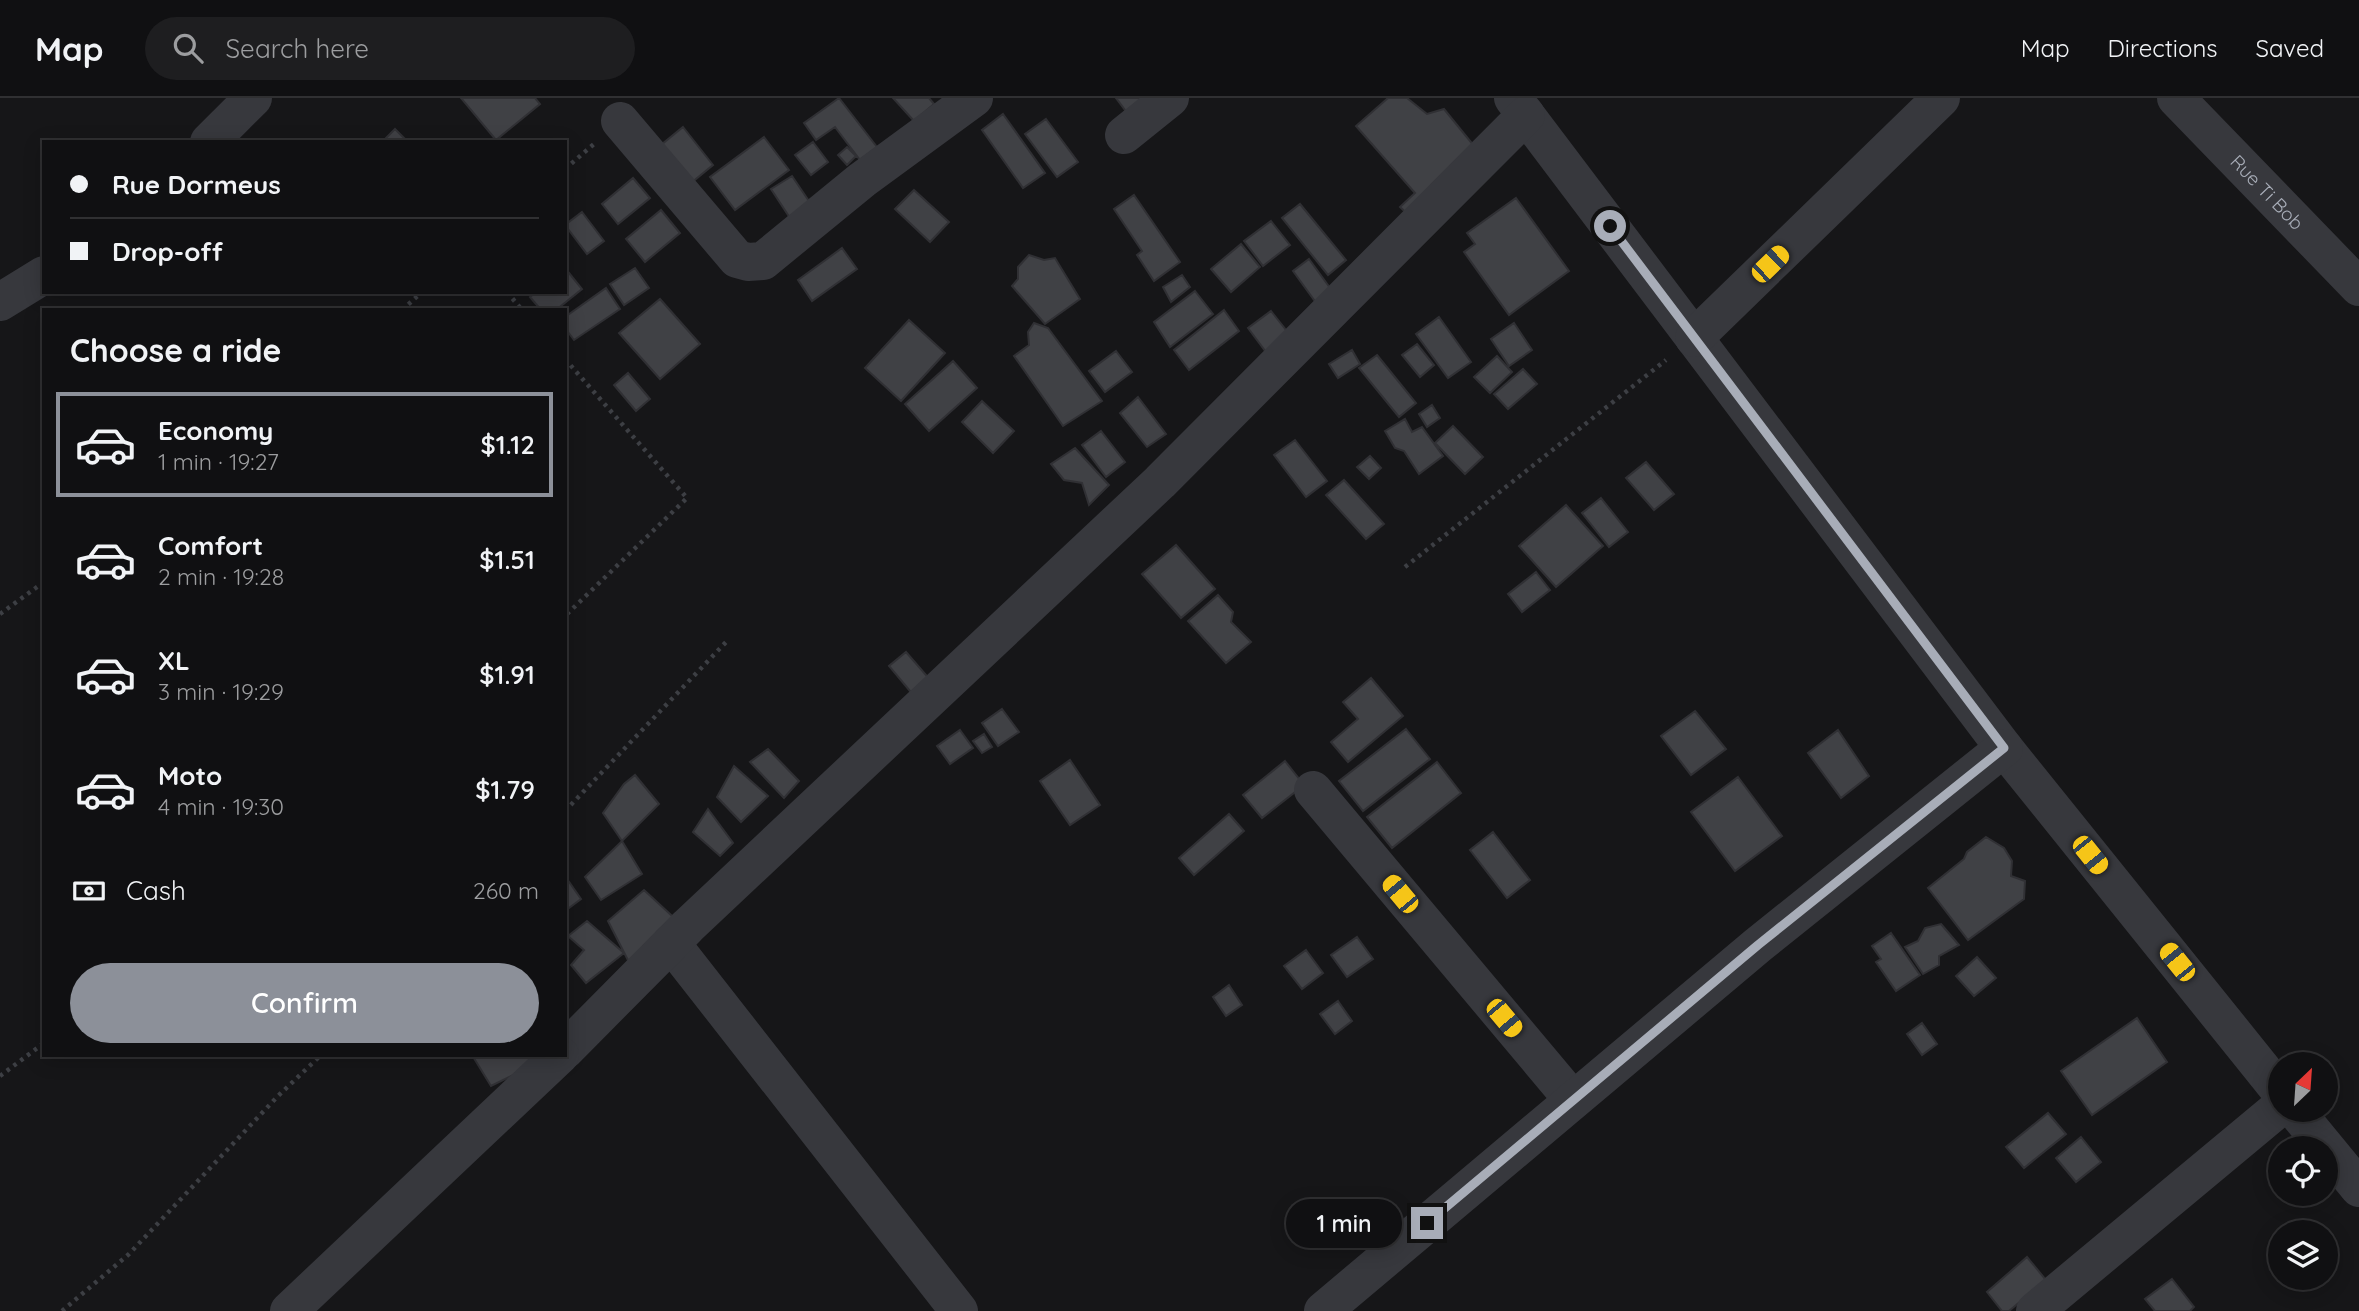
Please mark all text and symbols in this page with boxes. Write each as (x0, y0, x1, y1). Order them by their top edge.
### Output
search box (145, 17, 635, 80)
text: Map (35, 28, 103, 69)
icon: search (169, 29, 207, 67)
text: Search here (225, 32, 369, 65)
text: Map (2021, 33, 2070, 63)
text: Directions (2108, 33, 2218, 63)
text: Saved (2256, 33, 2324, 63)
street label: Rue Ti Bob (2225, 149, 2309, 235)
text: Rue Dormeus (112, 168, 281, 201)
route start (1594, 210, 1626, 242)
text: Drop-off (112, 235, 223, 268)
car (1748, 242, 1793, 286)
text: Choose a ride (70, 330, 282, 370)
icon: car (74, 413, 137, 476)
text: Economy (158, 414, 273, 447)
text: $1.12 (481, 428, 535, 461)
text: 1 min · 19:27 (158, 447, 279, 476)
icon: car (74, 528, 137, 591)
text: Comfort (158, 529, 263, 562)
text: $1.51 (479, 543, 535, 576)
text: 2 min · 19:28 (158, 562, 284, 591)
icon: car (74, 643, 137, 706)
text: XL (158, 644, 190, 677)
text: $1.91 (479, 658, 535, 691)
text: 3 min · 19:29 (158, 677, 284, 706)
icon: car (74, 758, 137, 821)
text: Moto (158, 759, 222, 792)
text: $1.79 (475, 773, 535, 806)
text: 4 min · 19:30 (158, 792, 284, 821)
car (2069, 832, 2112, 878)
car (1379, 871, 1422, 917)
icon: cash (70, 872, 108, 910)
text: Cash (126, 874, 186, 907)
text: 260 m (473, 876, 539, 905)
car (2156, 939, 2199, 985)
button: Confirm (70, 963, 539, 1043)
car (1483, 995, 1526, 1041)
north arrow (2268, 1052, 2338, 1122)
map controls (2268, 1052, 2338, 1290)
button: locate (2268, 1136, 2338, 1206)
callout: 1 min (1287, 1198, 1402, 1248)
route end (1411, 1207, 1443, 1239)
text: 1 min (1316, 1209, 1372, 1238)
button: layers (2268, 1220, 2338, 1290)

